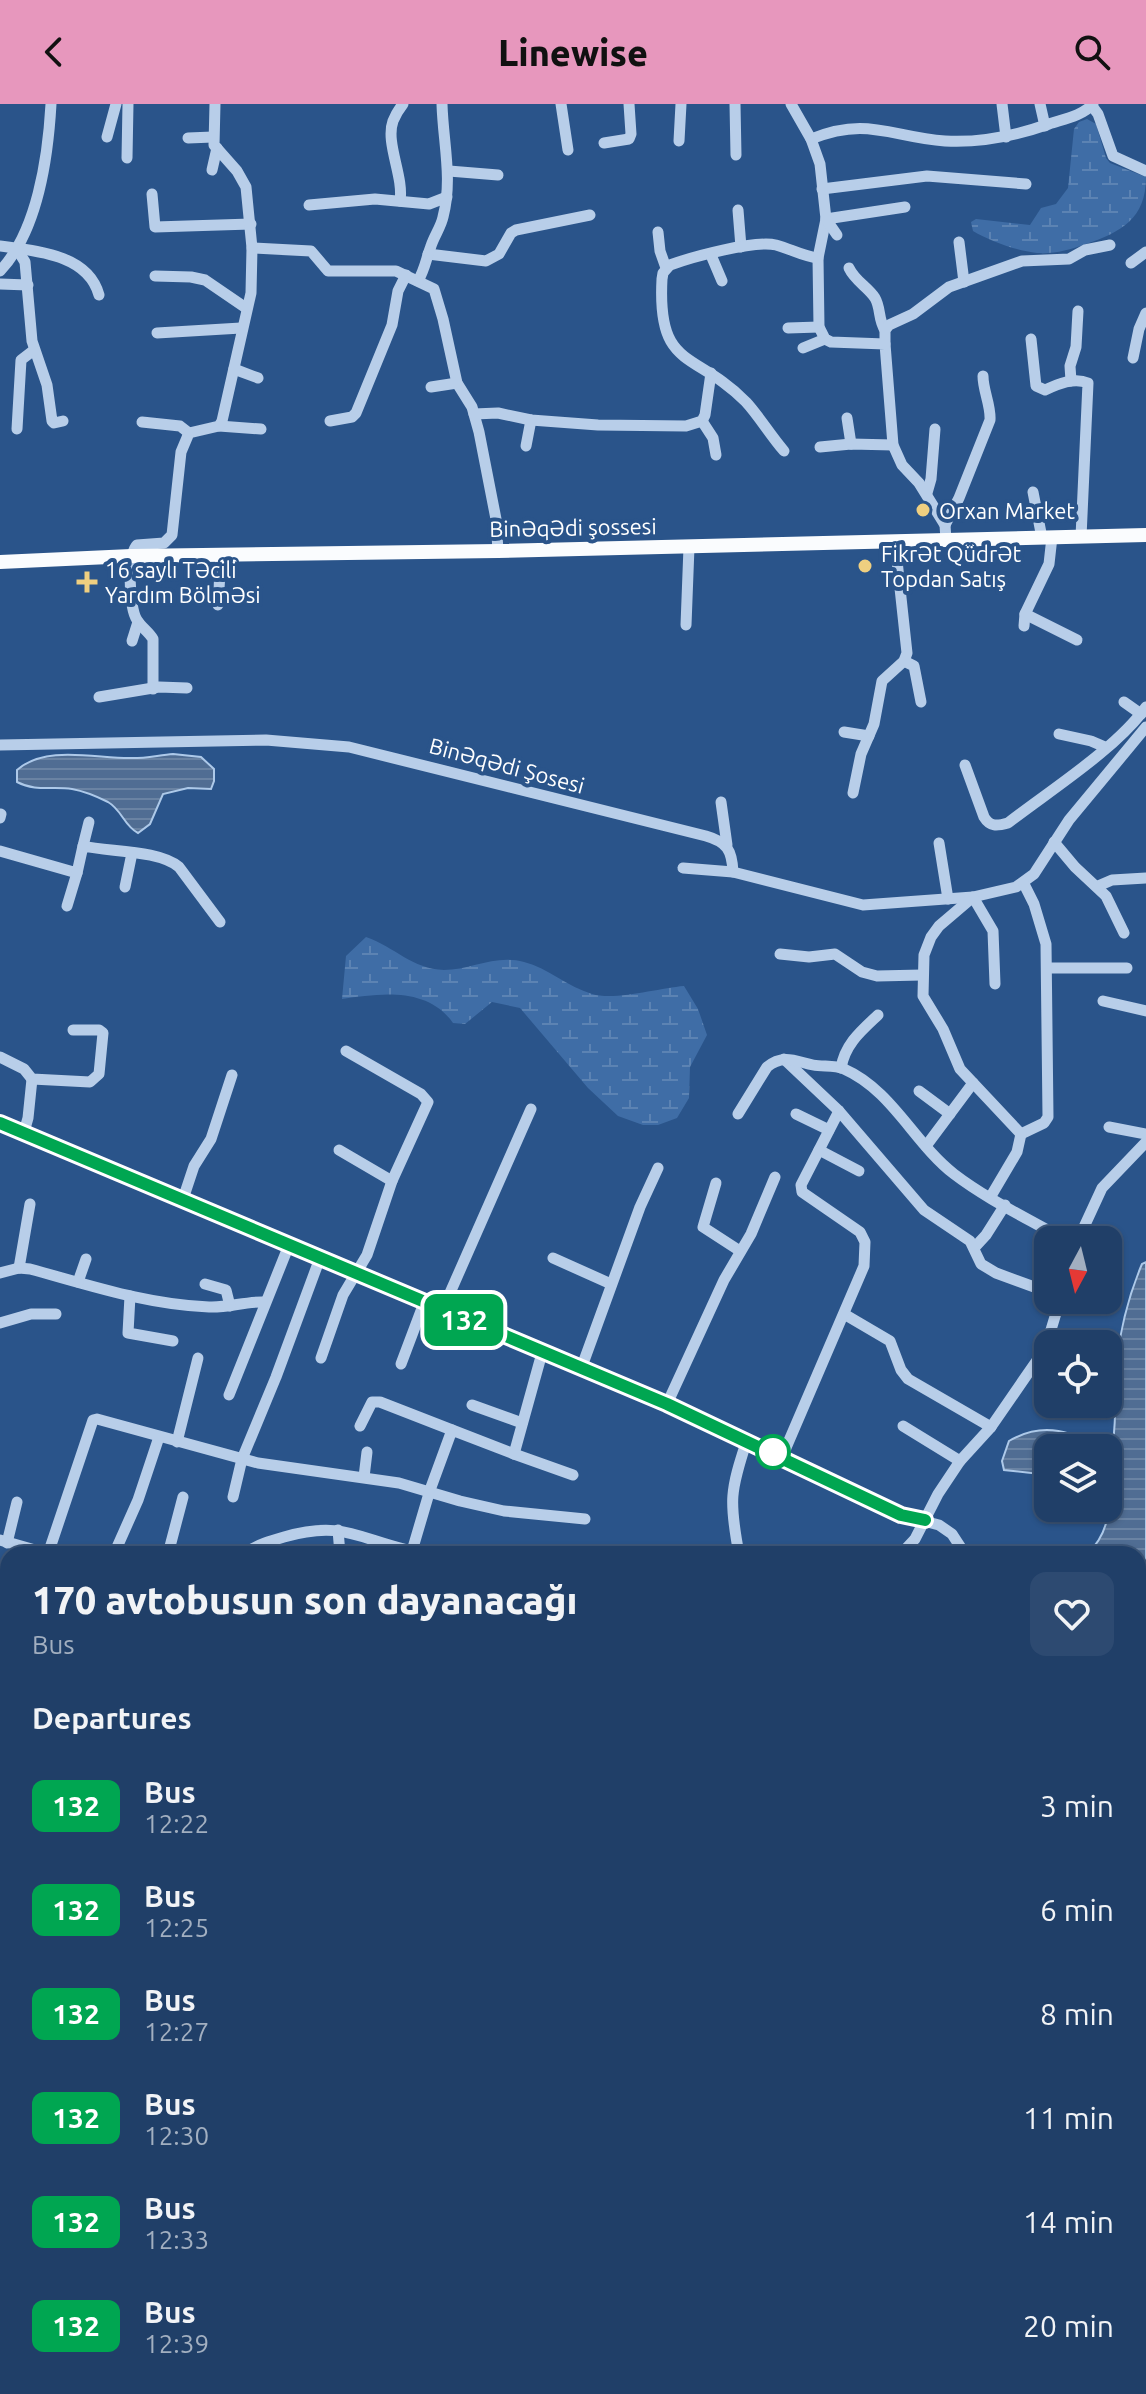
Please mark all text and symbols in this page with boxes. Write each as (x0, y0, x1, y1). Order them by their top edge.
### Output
icon: back (32, 30, 76, 74)
icon: search (1070, 30, 1114, 74)
text: Linewise (498, 32, 648, 73)
place label: Orxan Market (939, 498, 1075, 523)
marker: Orxan Market (914, 501, 932, 519)
street label: Binəqədi şossesi (489, 513, 657, 541)
place label: Fikrət Qüdrət Topdan Satış (881, 541, 1022, 591)
place label: 16 saylı Təcili Yardım Bölməsi (105, 557, 261, 607)
marker: Fikrət Qüdrət Topdan Satış (856, 557, 874, 575)
marker: 16 saylı Təcili Yardım Bölməsi (76, 571, 98, 593)
street label: Binəqədi Şosesi (427, 732, 587, 798)
north arrow (1034, 1226, 1122, 1314)
map controls (1034, 1226, 1122, 1522)
line badge: 132 (418, 1294, 510, 1346)
text: 132 (440, 1304, 488, 1335)
button: locate (1034, 1330, 1122, 1418)
button: layers (1034, 1434, 1122, 1522)
unlabelled marker (756, 1435, 790, 1469)
button: heart (1030, 1572, 1114, 1656)
text: 170 avtobusun son dayanacağı (32, 1579, 578, 1621)
text: Bus (32, 1630, 75, 1659)
text: Departures (32, 1701, 192, 1735)
text: Bus (144, 1775, 196, 1809)
text: 3 min (1040, 1789, 1114, 1823)
text: 132 (52, 1790, 100, 1821)
text: 12:22 (144, 1809, 209, 1838)
text: Bus (144, 1879, 196, 1913)
text: 6 min (1040, 1893, 1114, 1927)
text: 132 (52, 1894, 100, 1925)
text: 12:25 (144, 1913, 209, 1942)
text: Bus (144, 1983, 196, 2017)
text: 8 min (1040, 1997, 1114, 2031)
text: 132 (52, 1998, 100, 2029)
text: 12:27 (144, 2017, 209, 2046)
text: Bus (144, 2087, 196, 2121)
text: 11 min (1023, 2101, 1114, 2135)
text: 132 (52, 2102, 100, 2133)
text: 12:30 (144, 2121, 209, 2150)
text: Bus (144, 2191, 196, 2225)
text: 14 min (1023, 2205, 1114, 2239)
text: 132 (52, 2206, 100, 2237)
text: 12:33 (144, 2225, 209, 2254)
text: Bus (144, 2295, 196, 2329)
text: 20 min (1023, 2309, 1114, 2343)
text: 132 (52, 2310, 100, 2341)
text: 12:39 (144, 2329, 209, 2358)

